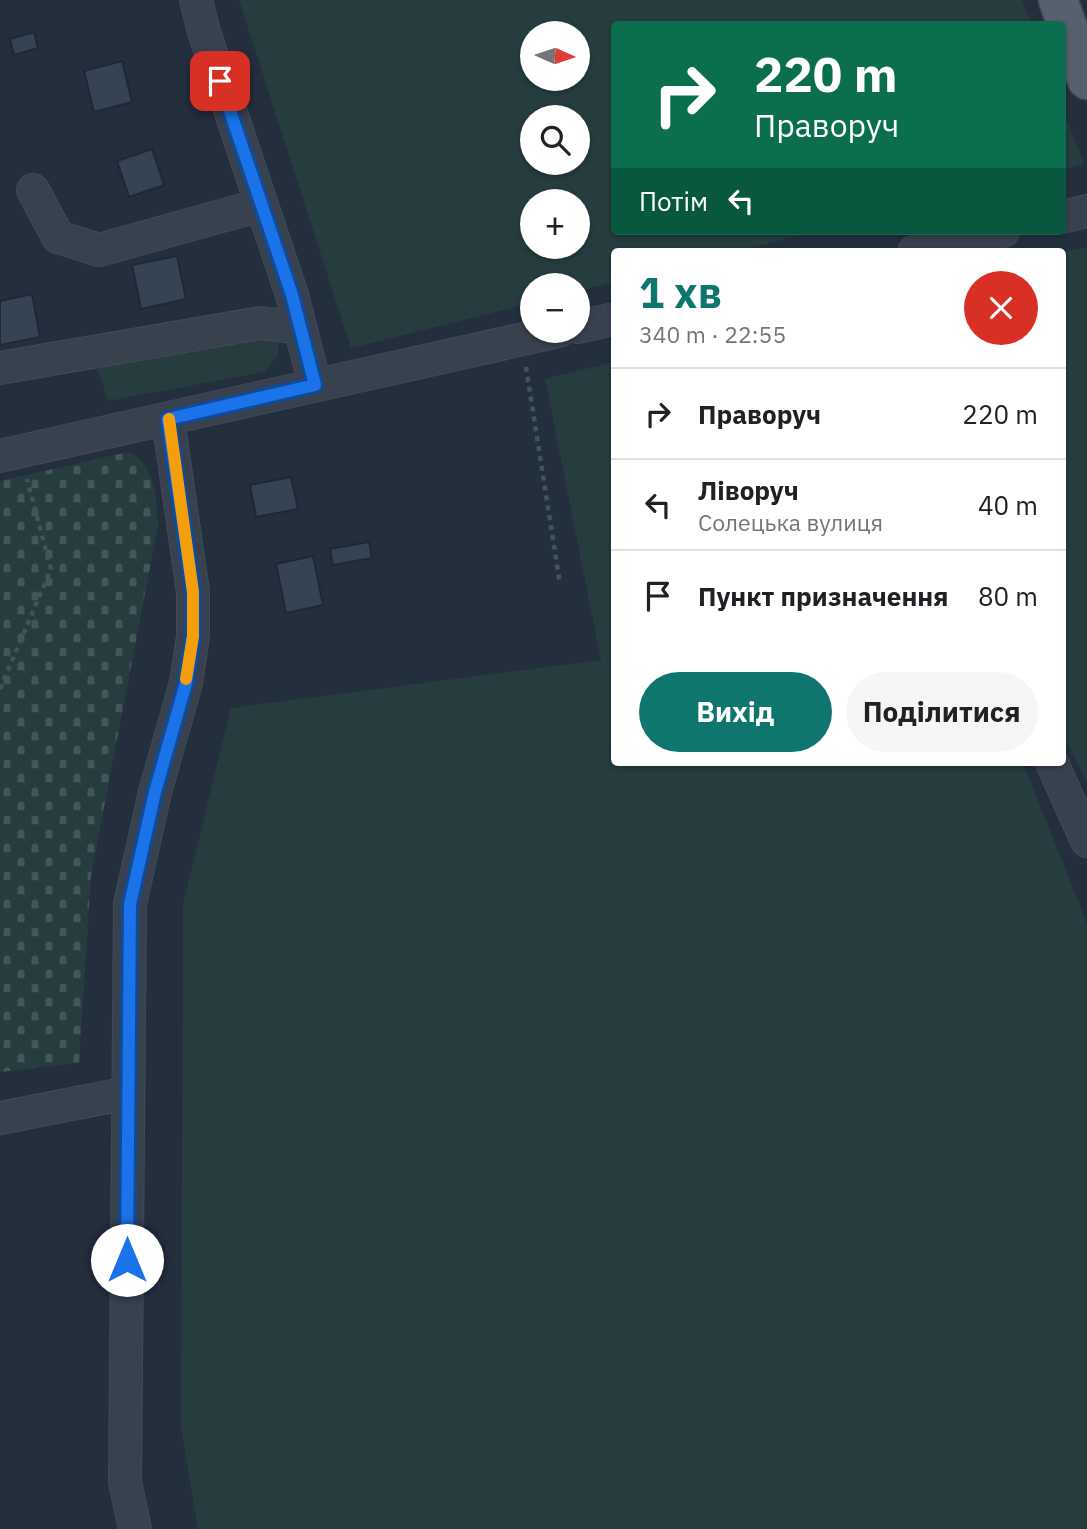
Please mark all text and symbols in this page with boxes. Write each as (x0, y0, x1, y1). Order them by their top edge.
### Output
north arrow (520, 21, 590, 91)
map controls (520, 21, 590, 343)
text: 220 m (754, 42, 898, 105)
icon: right (639, 49, 730, 140)
pin (190, 51, 250, 111)
icon: arrive (201, 62, 239, 100)
text: Праворуч (754, 104, 899, 146)
button: search (520, 105, 590, 175)
icon: left (722, 182, 760, 220)
text: Потім (639, 184, 708, 218)
button: + (520, 189, 590, 259)
text: 1 хв (639, 265, 722, 320)
button: close (964, 271, 1038, 345)
button: − (520, 273, 590, 343)
text: 340 m · 22:55 (639, 319, 786, 349)
icon: right (639, 395, 677, 433)
text: Праворуч (698, 397, 821, 431)
text: 220 m (962, 397, 1038, 431)
text: Ліворуч (698, 473, 799, 507)
icon: left (639, 486, 677, 524)
text: 40 m (978, 488, 1038, 522)
text: Солецька вулиця (698, 507, 883, 537)
icon: arrive (639, 577, 677, 615)
text: Пункт призначення (698, 579, 948, 613)
text: 80 m (978, 579, 1038, 613)
button: Вихід (639, 672, 832, 752)
button: Поділитися (846, 672, 1038, 752)
position arrow (90, 1223, 164, 1297)

